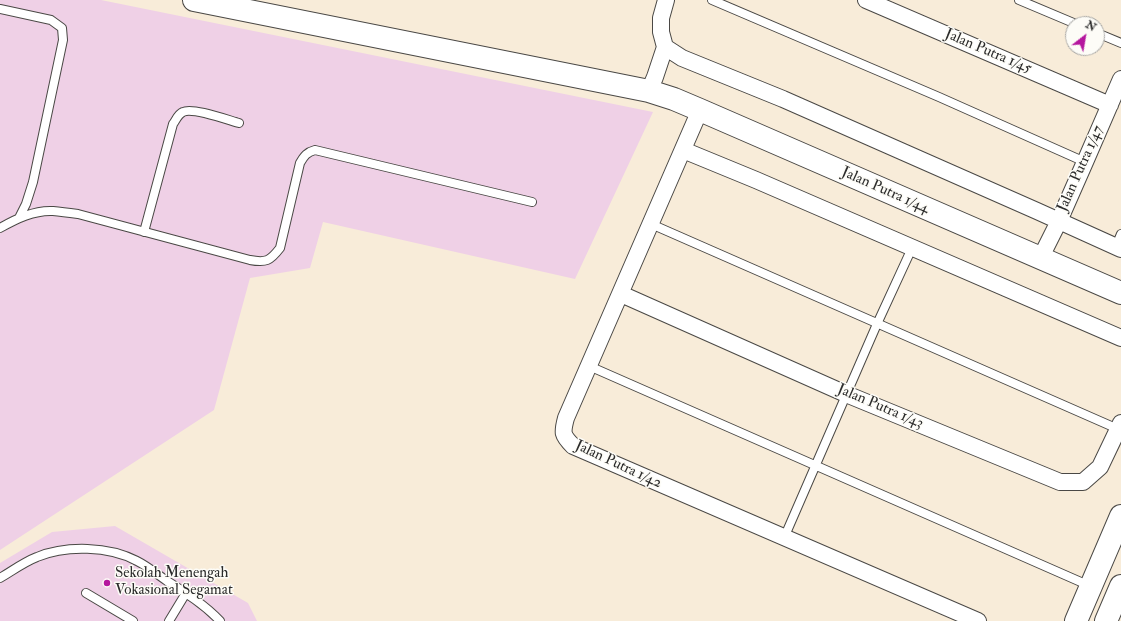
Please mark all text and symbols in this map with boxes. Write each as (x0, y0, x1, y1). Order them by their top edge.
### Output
north arrow (1065, 16, 1105, 56)
text: N (1083, 18, 1098, 34)
street label: Jalan Putra 1/45 (942, 26, 1034, 78)
street label: Jalan Putra 1/47 (1054, 123, 1108, 215)
street label: Jalan Putra 1/44 (838, 164, 932, 218)
street label: Jalan Putra 1/43 (834, 381, 926, 433)
street label: Jalan Putra 1/42 (572, 437, 664, 493)
place label: Sekolah Menengah Vokasional Segamat (115, 565, 233, 600)
marker: Sekolah Menengah Vokasional Segamat (102, 578, 112, 588)

